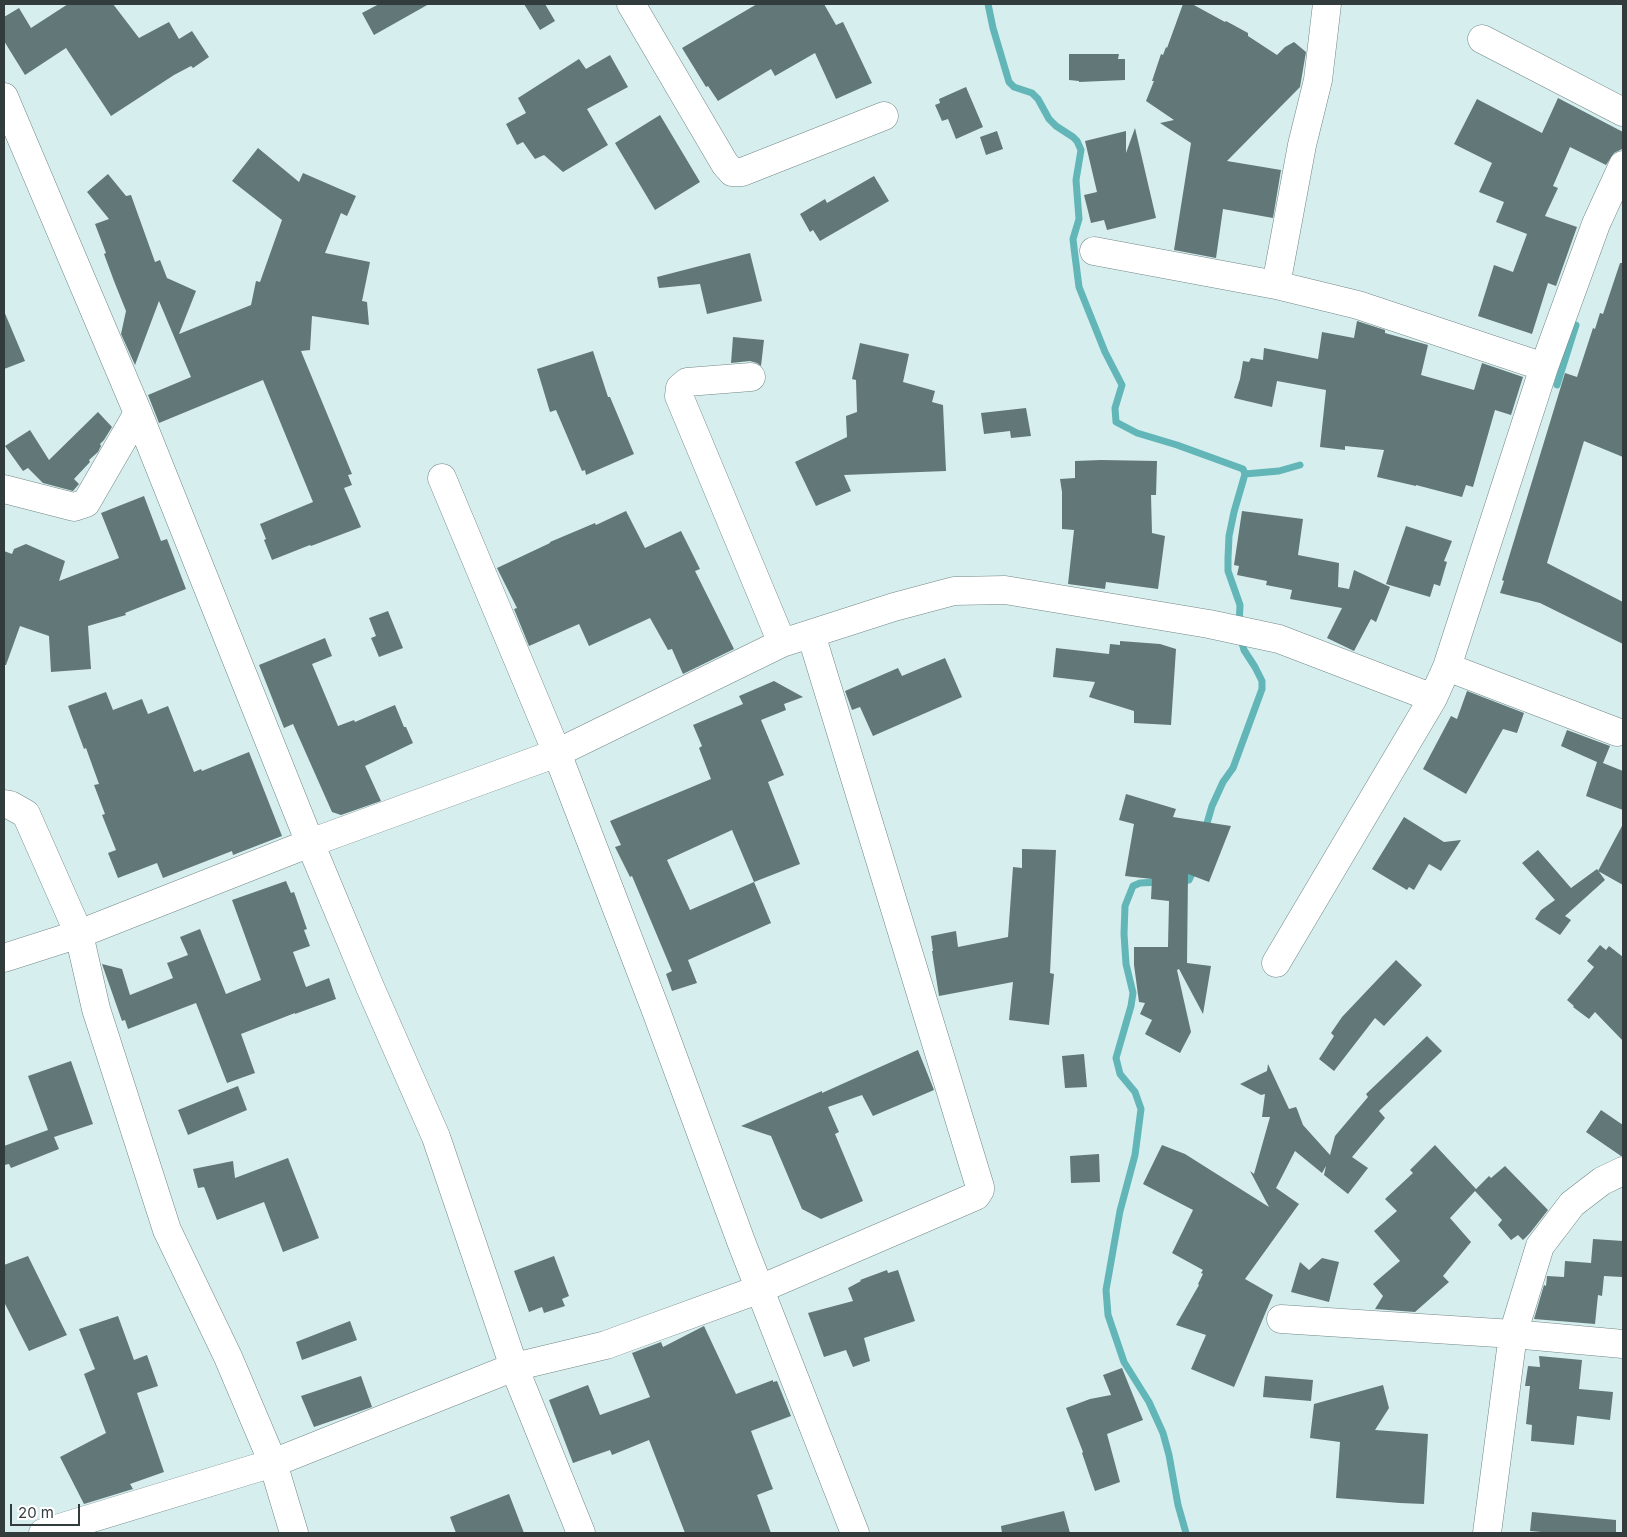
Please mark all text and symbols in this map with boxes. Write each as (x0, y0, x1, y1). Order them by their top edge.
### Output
scale bar (12, 1494, 82, 1526)
text: 20 m (18, 1503, 54, 1522)

